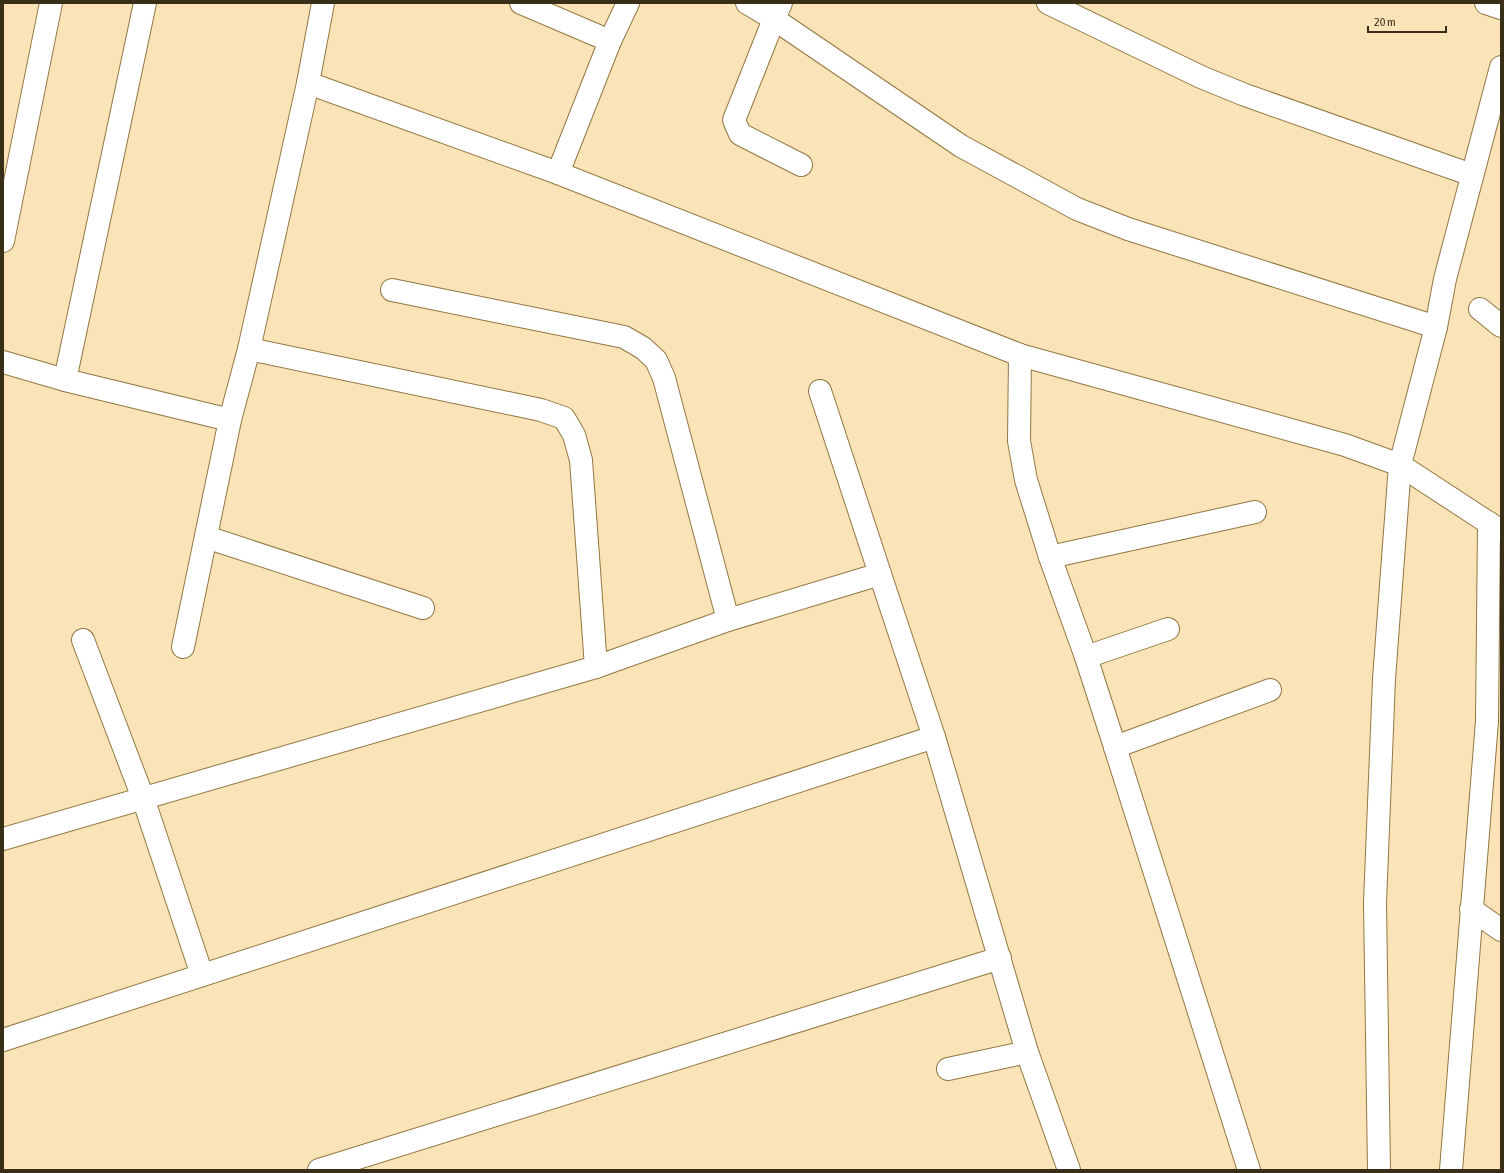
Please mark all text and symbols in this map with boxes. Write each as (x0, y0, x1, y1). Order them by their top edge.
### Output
scale bar (1368, 8, 1446, 34)
text: 20 m (1374, 15, 1396, 29)

